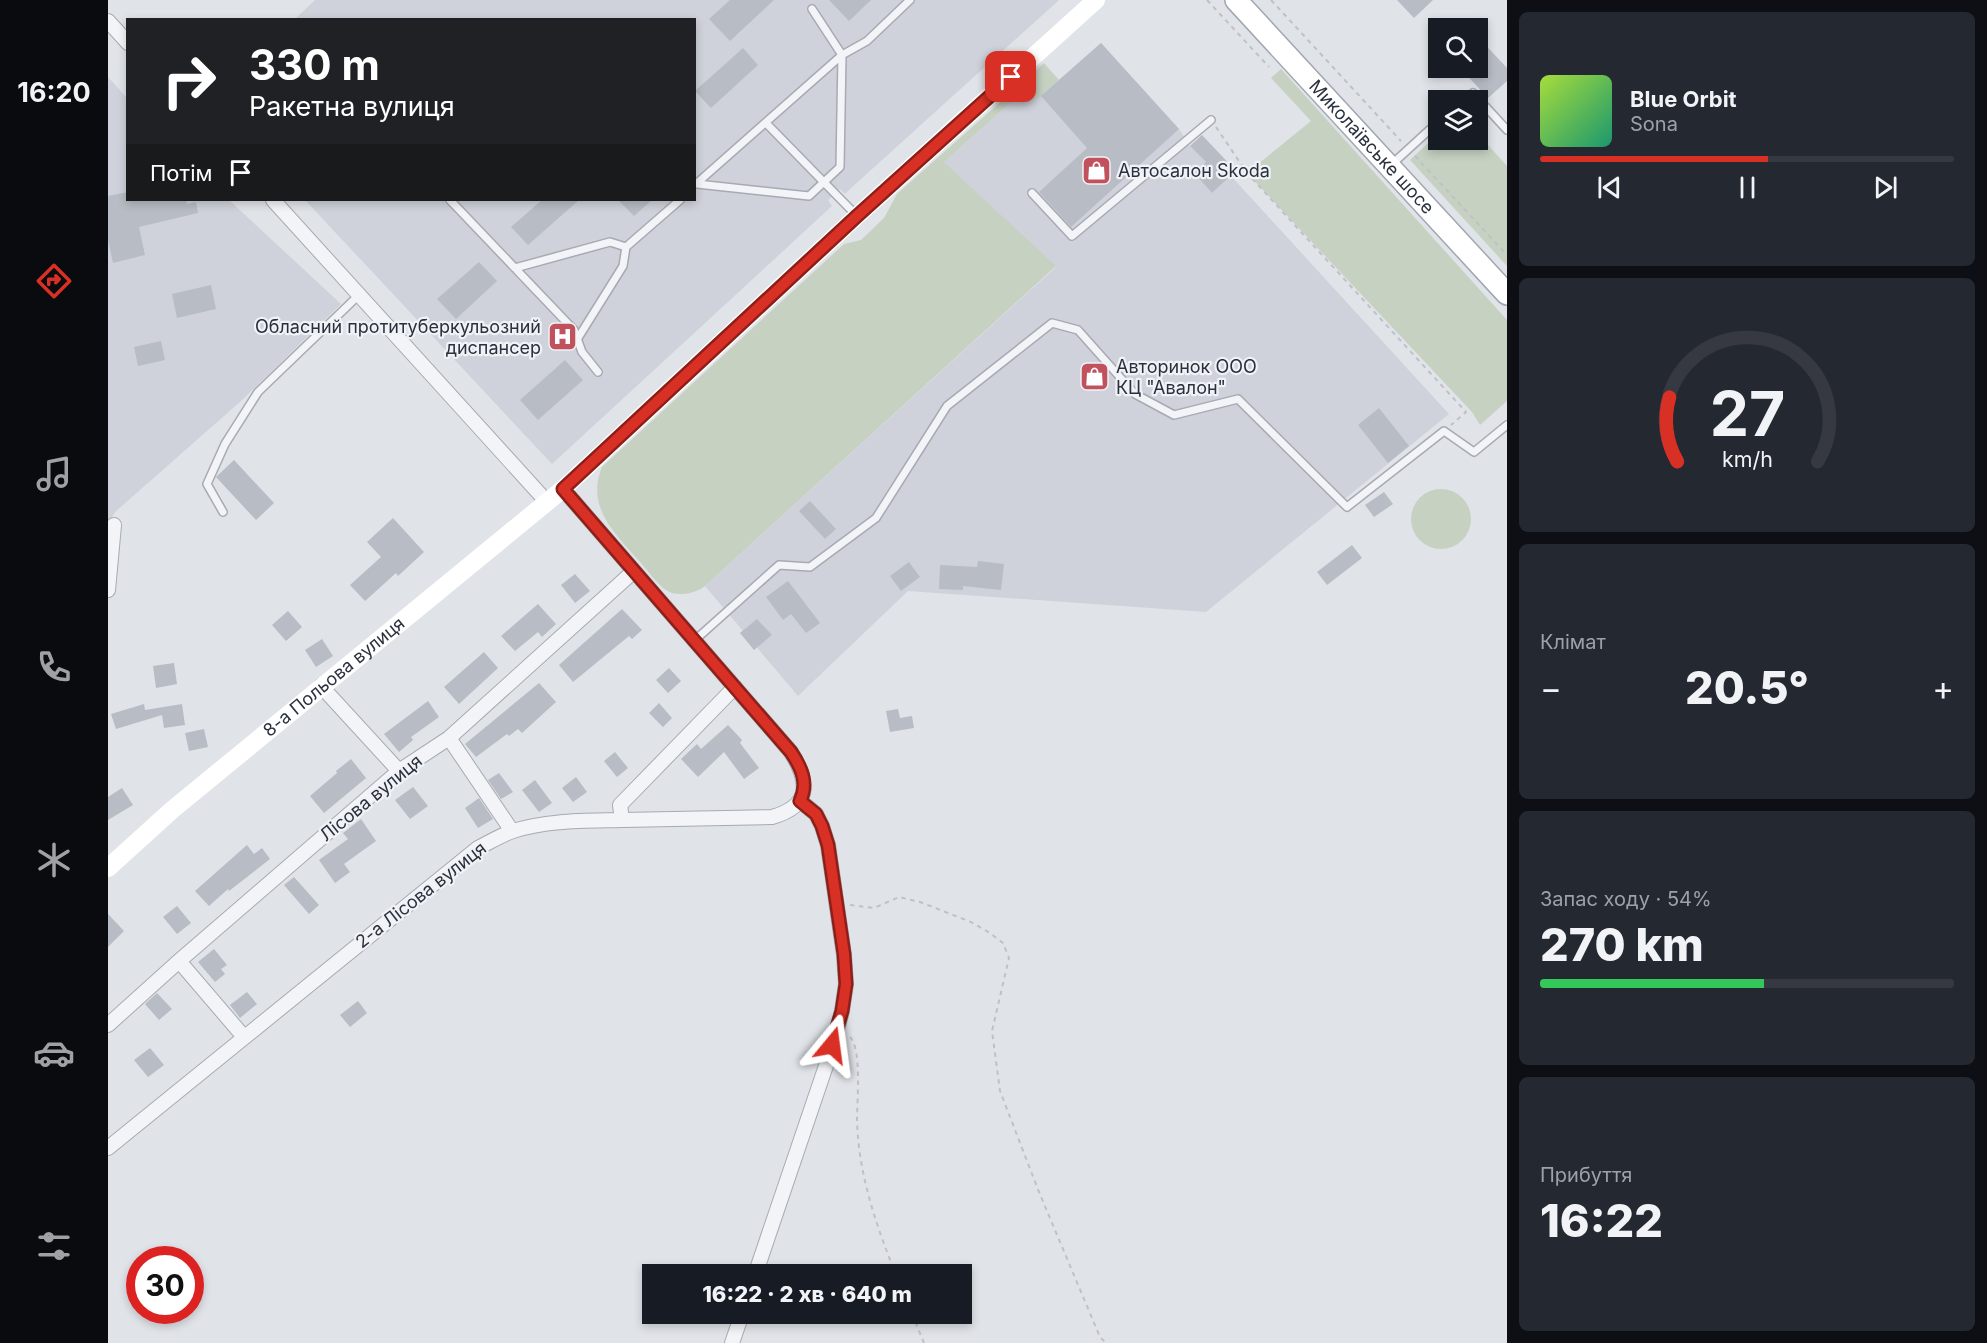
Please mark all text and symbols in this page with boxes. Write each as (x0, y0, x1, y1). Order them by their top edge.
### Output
map controls (1428, 18, 1488, 150)
button: search (1428, 18, 1488, 78)
text: 330 m (249, 39, 380, 90)
icon: right (150, 42, 228, 120)
pin (985, 51, 1036, 102)
icon: arrive (994, 60, 1027, 93)
street label: Миколаївське шосе (1305, 75, 1439, 218)
text: 16:20 (17, 76, 91, 109)
text: Blue Orbit (1630, 86, 1737, 112)
text: Ракетна вулиця (249, 90, 455, 123)
button: layers (1428, 90, 1488, 150)
text: Sona (1630, 112, 1678, 136)
shop icon: Автосалон Skoda (1081, 155, 1113, 187)
icon: arrive (224, 156, 257, 189)
text: Потім (150, 160, 212, 186)
place label: Автосалон Skoda (1118, 160, 1270, 181)
icon: previous (1593, 171, 1626, 204)
icon: pause (1731, 171, 1764, 204)
icon: next (1869, 171, 1902, 204)
icon: directions (33, 260, 75, 302)
place label: Обласний протитуберкульозний диспансер (255, 316, 541, 358)
hospital icon: Обласний протитуберкульозний диспансер (546, 321, 578, 353)
place label: Авторинок ООО КЦ "Авалон" (1116, 356, 1257, 398)
shop icon: Авторинок ООО КЦ "Авалон" (1079, 361, 1111, 393)
text: 27 (1709, 376, 1785, 451)
text: km/h (1722, 447, 1772, 473)
icon: music (33, 453, 75, 495)
street label: 8-а Польова вулиця (259, 612, 409, 741)
text: Клімат (1540, 630, 1606, 654)
icon: phone (33, 646, 75, 688)
text: 20.5° (1685, 660, 1809, 715)
text: − (1540, 668, 1562, 708)
text: + (1932, 668, 1954, 708)
street label: Лісова вулиця (315, 750, 426, 845)
street label: 2-а Лісова вулиця (351, 837, 490, 952)
icon: climate (33, 839, 75, 881)
text: Запас ходу · 54% (1540, 887, 1712, 911)
text: 270 km (1540, 917, 1704, 972)
position arrow (800, 1013, 864, 1077)
icon: car (33, 1032, 75, 1074)
text: Прибуття (1540, 1163, 1632, 1187)
text: 16:22 (1540, 1193, 1663, 1248)
icon: filters (33, 1225, 75, 1267)
speed limit sign: 30 (126, 1246, 204, 1324)
text: 16:22 · 2 хв · 640 m (702, 1281, 912, 1307)

